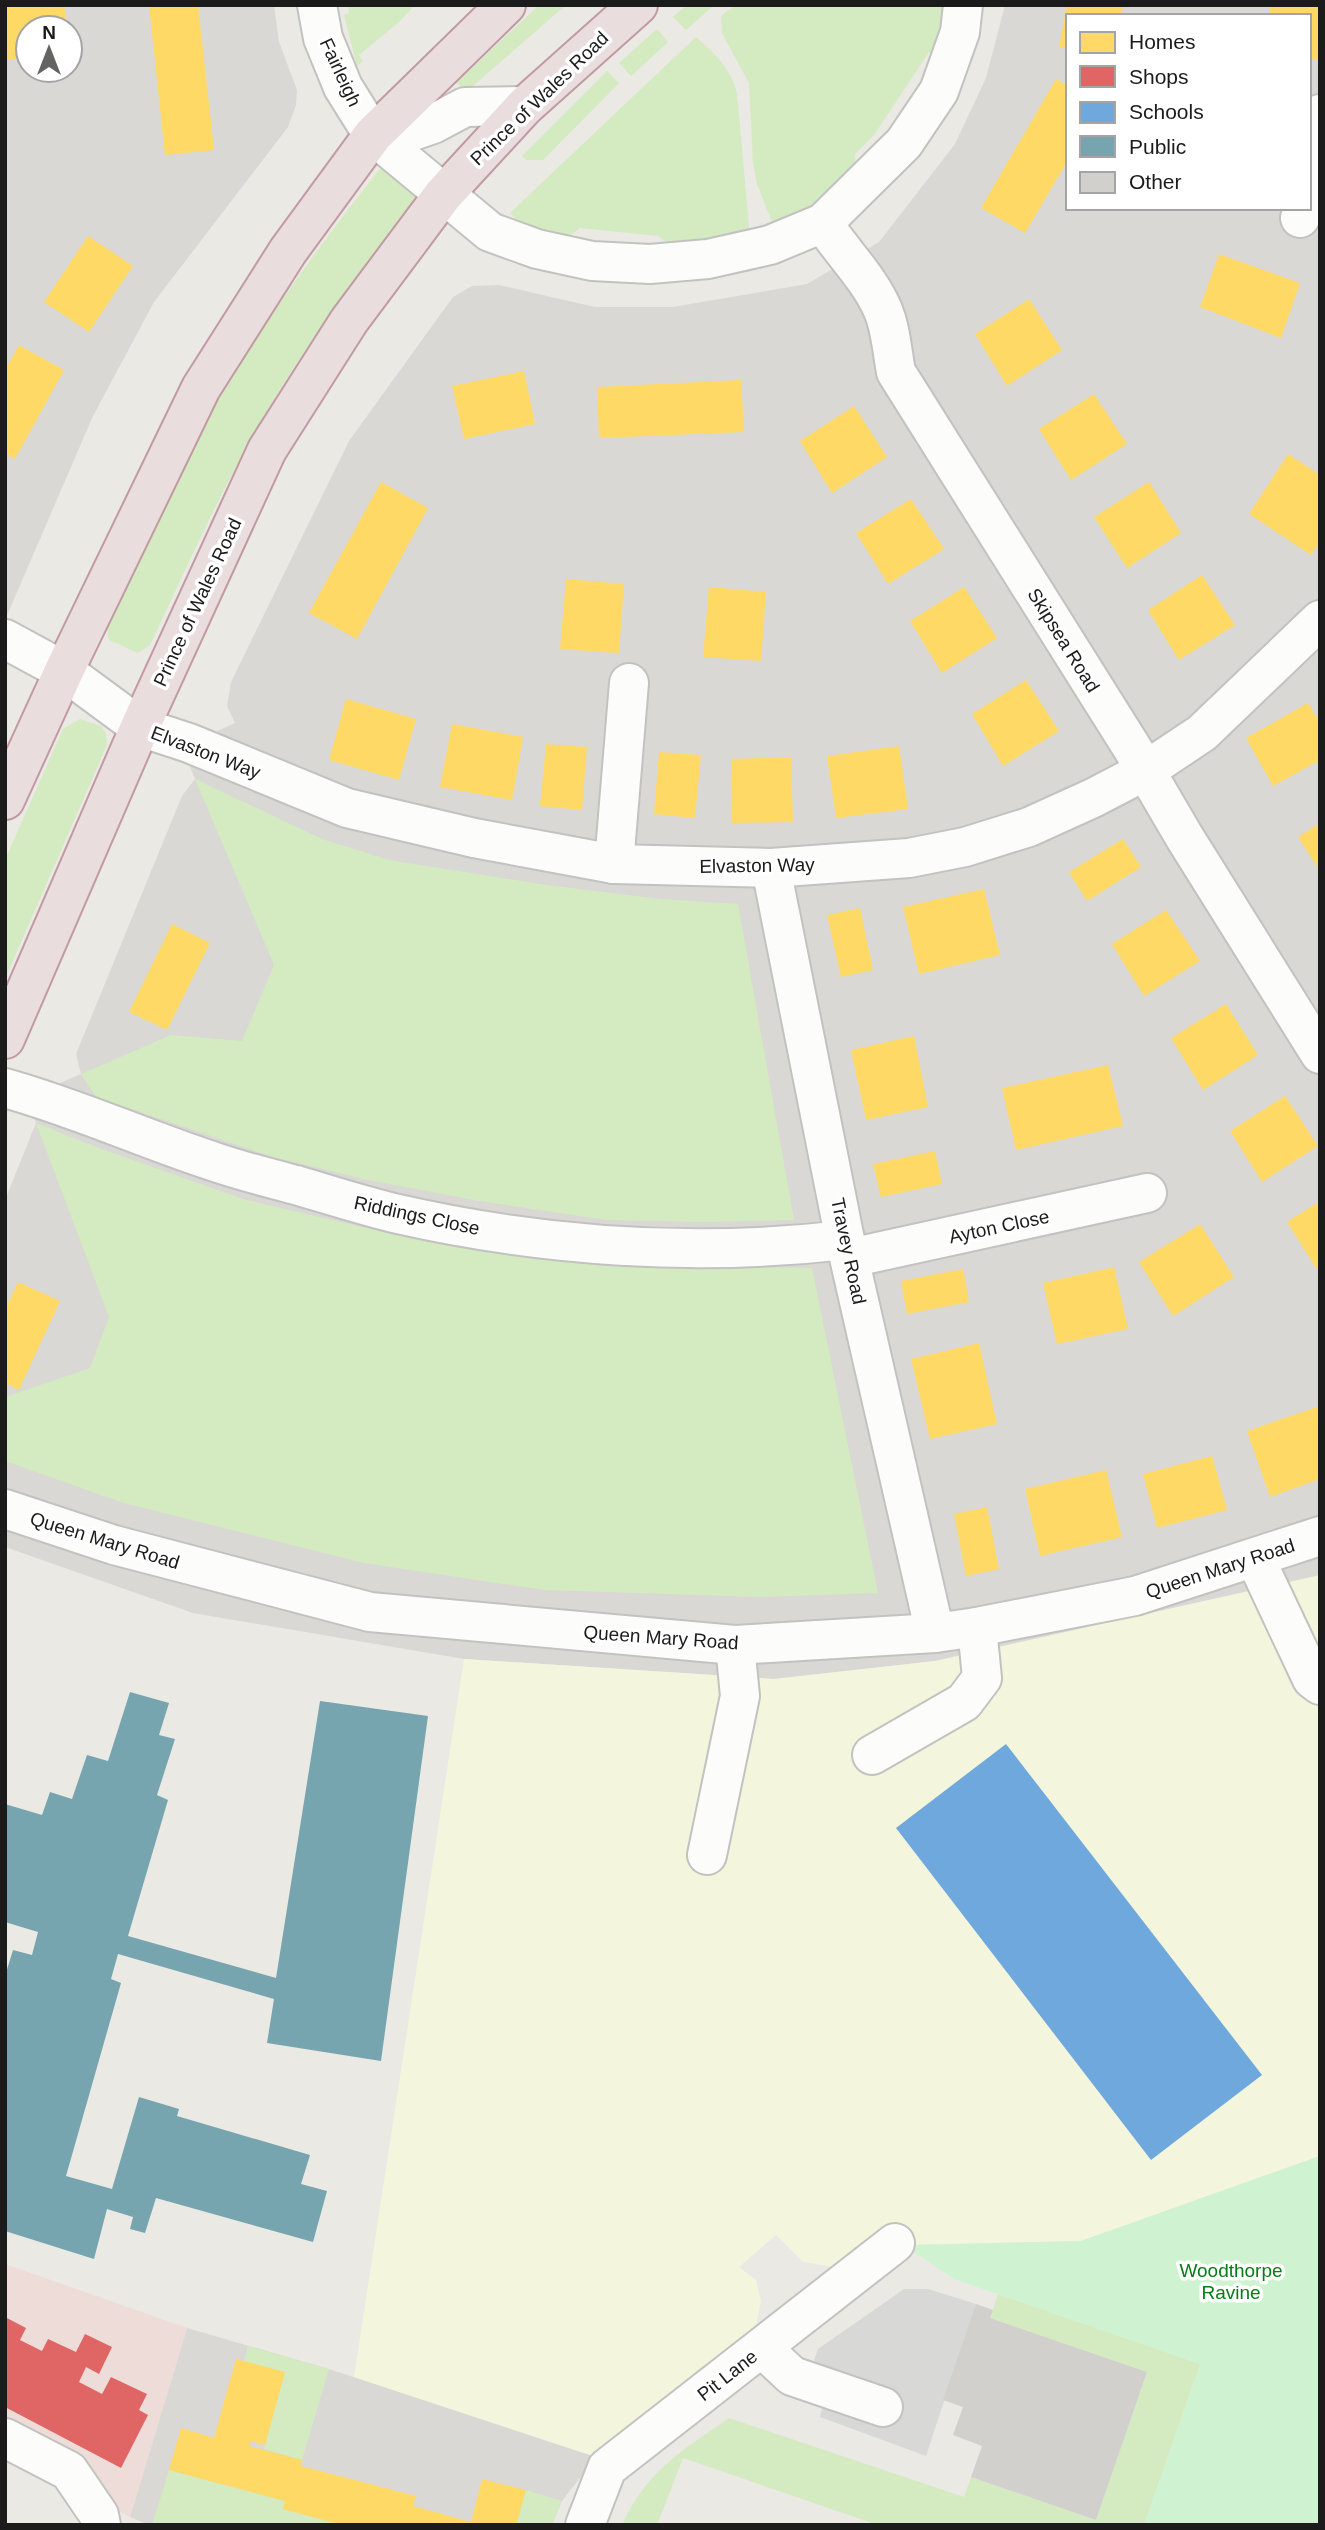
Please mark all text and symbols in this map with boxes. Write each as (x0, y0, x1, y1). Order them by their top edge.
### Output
north arrow (14, 14, 84, 84)
legend (1066, 14, 1311, 210)
text: N (42, 22, 56, 43)
street label: Prince of Wales Road (466, 27, 612, 169)
text: Homes (1129, 30, 1196, 53)
street label: Fairleigh (316, 35, 365, 110)
text: Shops (1129, 65, 1189, 88)
text: Schools (1129, 100, 1204, 123)
text: Public (1129, 135, 1186, 158)
text: Other (1129, 170, 1182, 193)
street label: Prince of Wales Road (149, 515, 246, 690)
street label: Skipsea Road (1023, 585, 1104, 696)
street label: Elvaston Way (148, 722, 264, 783)
street label: Elvaston Way (699, 854, 815, 877)
street label: Riddings Close (352, 1192, 482, 1239)
street label: Travey Road (827, 1196, 870, 1306)
street label: Ayton Close (947, 1206, 1051, 1247)
street label: Queen Mary Road (28, 1508, 182, 1573)
street label: Queen Mary Road (1143, 1535, 1297, 1602)
street label: Queen Mary Road (583, 1622, 739, 1653)
park label: Woodthorpe Ravine (1179, 2260, 1283, 2303)
street label: Pit Lane (693, 2346, 761, 2405)

